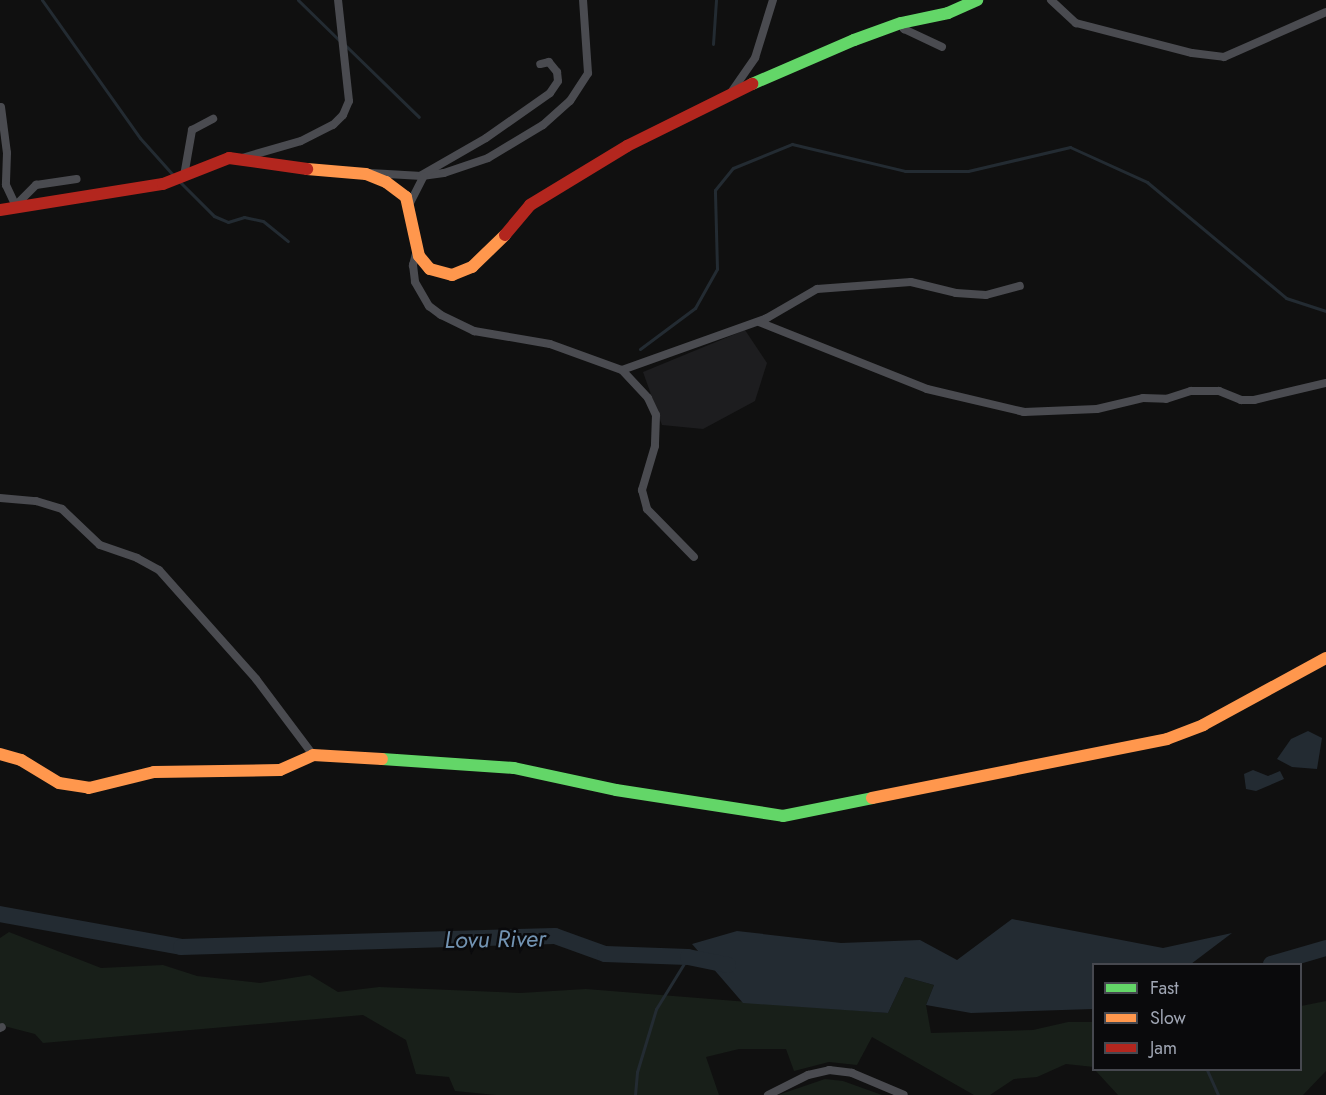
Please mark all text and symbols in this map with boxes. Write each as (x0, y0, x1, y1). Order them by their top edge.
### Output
water label: Lovu River (444, 924, 546, 954)
legend (1092, 963, 1302, 1071)
text: Fast (1150, 975, 1179, 1001)
text: Slow (1150, 1005, 1186, 1031)
text: Jam (1150, 1035, 1177, 1061)

